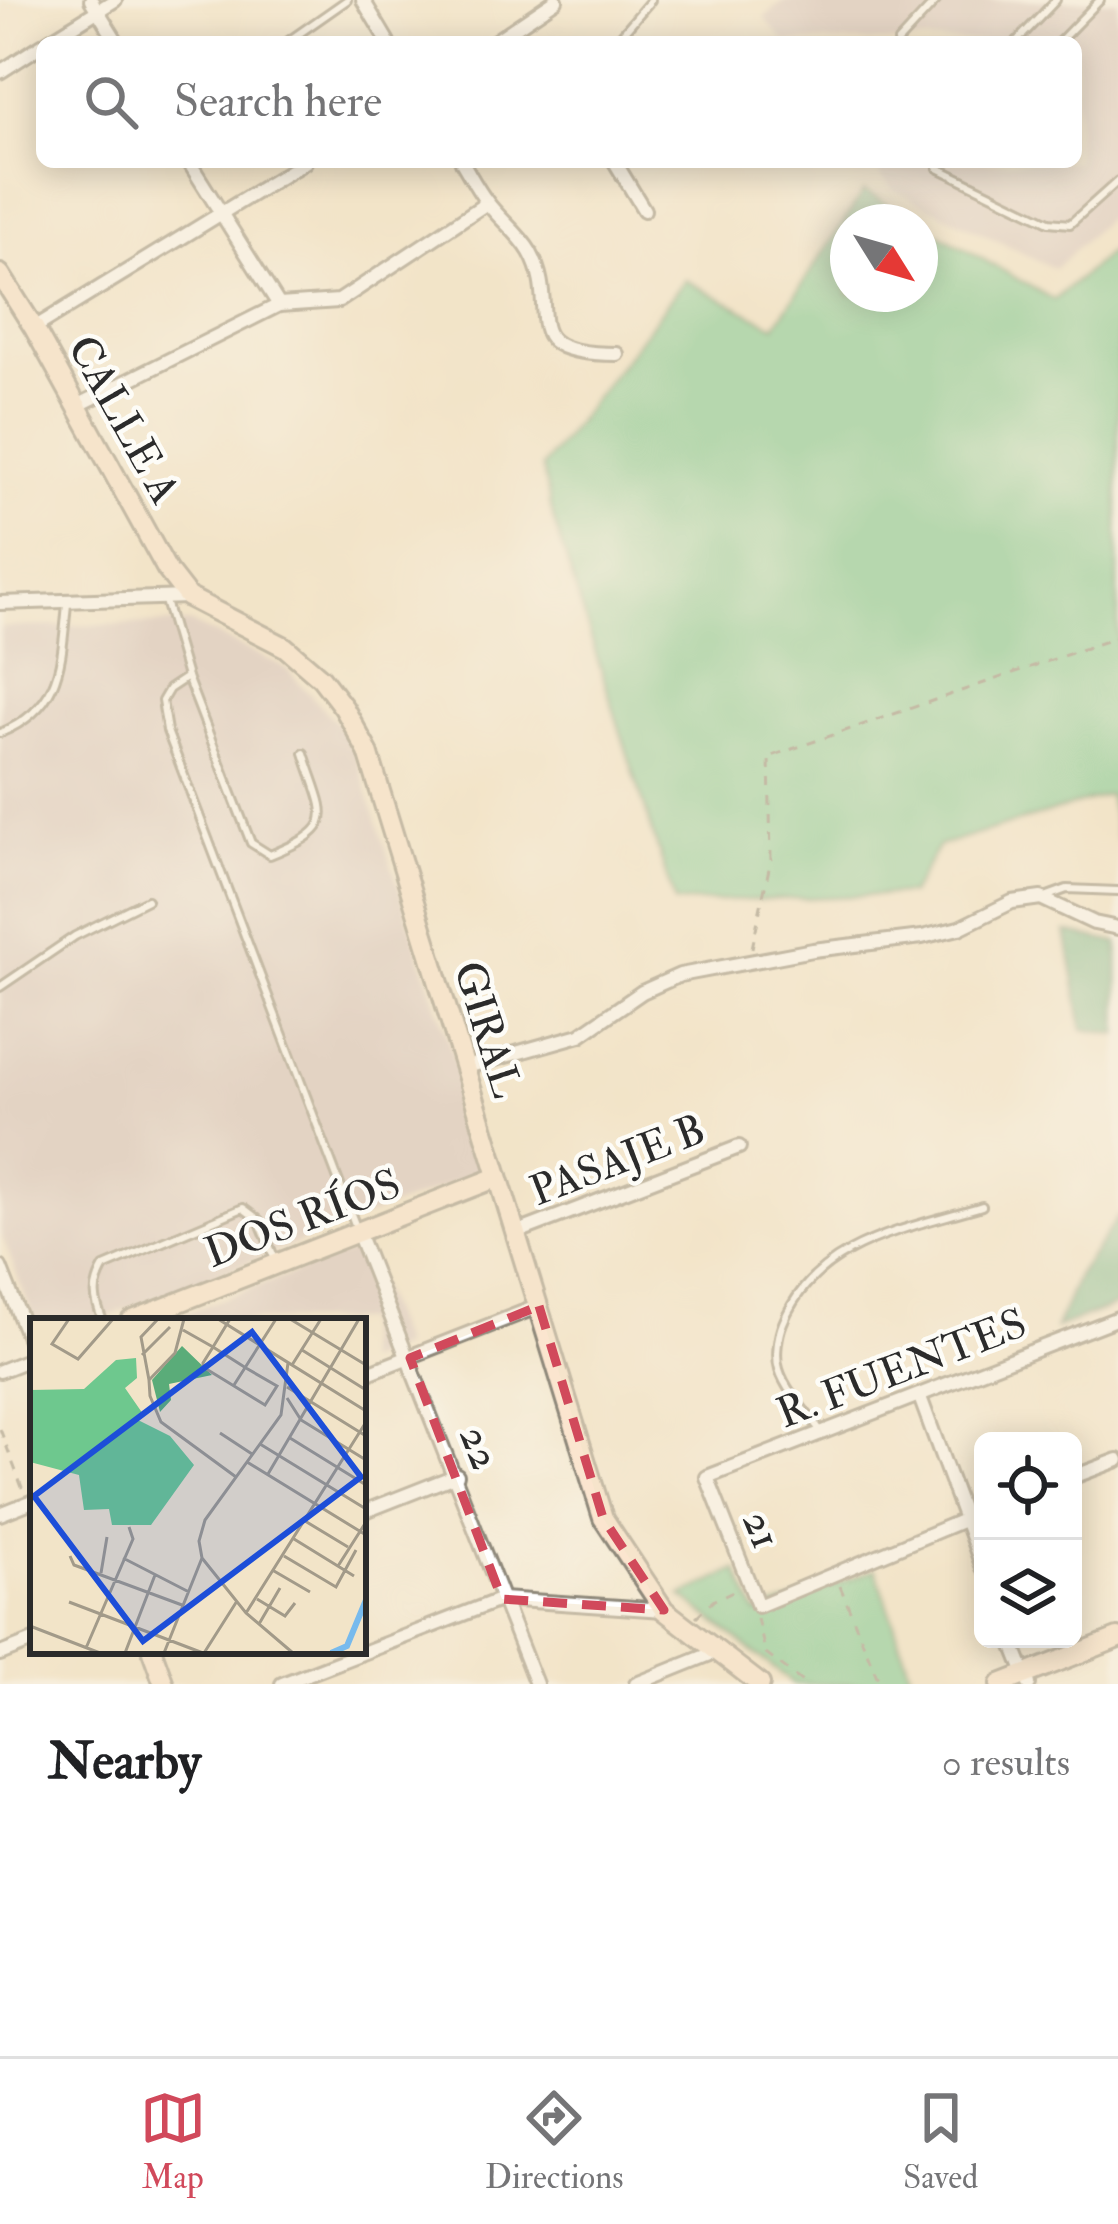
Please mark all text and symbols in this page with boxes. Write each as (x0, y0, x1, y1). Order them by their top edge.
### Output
search box (36, 36, 1082, 168)
icon: search (78, 69, 144, 135)
text: Search here (174, 74, 382, 130)
north arrow (830, 204, 938, 312)
street label: CALLE A (56, 327, 191, 513)
street label: GIRAL (442, 955, 532, 1104)
street label: PASAJE B (523, 1104, 712, 1218)
street label: DOS RÍOS (197, 1156, 408, 1280)
street label: R. FUENTES (770, 1298, 1034, 1440)
inset map (30, 1318, 366, 1654)
street label: 22 (447, 1419, 511, 1477)
map controls (974, 1432, 1082, 1648)
button: locate (974, 1432, 1082, 1540)
street label: 21 (730, 1503, 792, 1556)
button: layers (974, 1540, 1082, 1648)
text: Nearby (48, 1730, 201, 1794)
text: 0 results (942, 1738, 1070, 1787)
tab: Map (140, 2085, 206, 2198)
tab: Directions (485, 2085, 624, 2198)
tab: Saved (903, 2085, 978, 2198)

